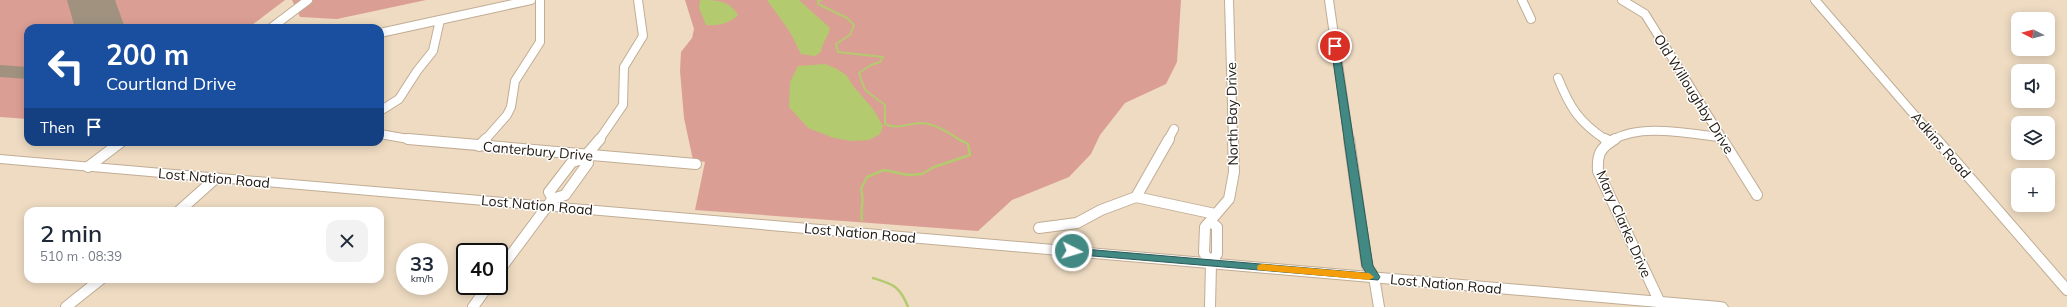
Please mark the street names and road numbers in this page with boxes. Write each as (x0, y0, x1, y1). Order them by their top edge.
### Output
street label: Old Willoughby Drive (1650, 31, 1738, 157)
street label: North Bay Drive (1222, 62, 1242, 166)
street label: Adkins Road (1907, 108, 1975, 182)
street label: Canterbury Drive (482, 137, 594, 165)
street label: Lost Nation Road (157, 164, 271, 192)
street label: Mary Clarke Drive (1592, 168, 1656, 280)
street label: Lost Nation Road (480, 191, 594, 219)
street label: Lost Nation Road (803, 219, 917, 247)
street label: Lost Nation Road (1389, 270, 1503, 298)

